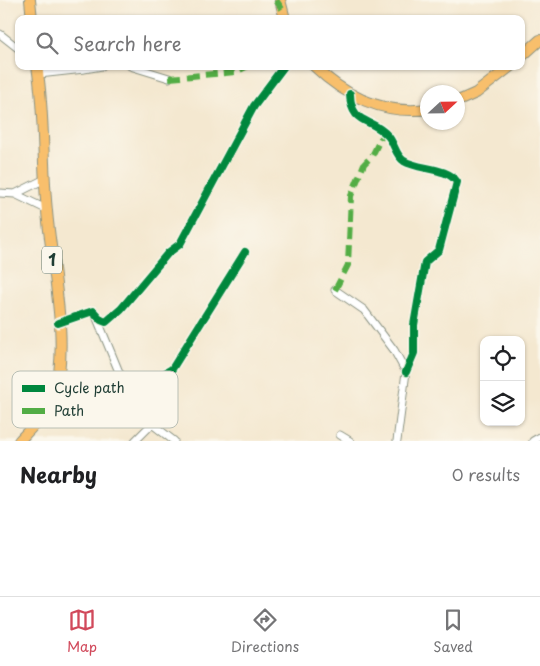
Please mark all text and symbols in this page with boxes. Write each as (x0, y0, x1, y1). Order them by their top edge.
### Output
search box (15, 15, 525, 70)
icon: search (33, 29, 61, 57)
text: Search here (73, 29, 182, 57)
north arrow (420, 85, 465, 130)
road number: 1 (42, 246, 62, 274)
map controls (480, 336, 525, 426)
button: locate (480, 336, 525, 381)
legend (12, 371, 178, 428)
text: Cycle path (54, 377, 125, 398)
button: layers (480, 381, 525, 426)
text: Path (54, 400, 84, 421)
text: Nearby (20, 458, 97, 490)
text: 0 results (452, 462, 520, 486)
tab: Map (67, 606, 97, 657)
tab: Directions (231, 606, 299, 657)
tab: Saved (433, 606, 473, 657)

